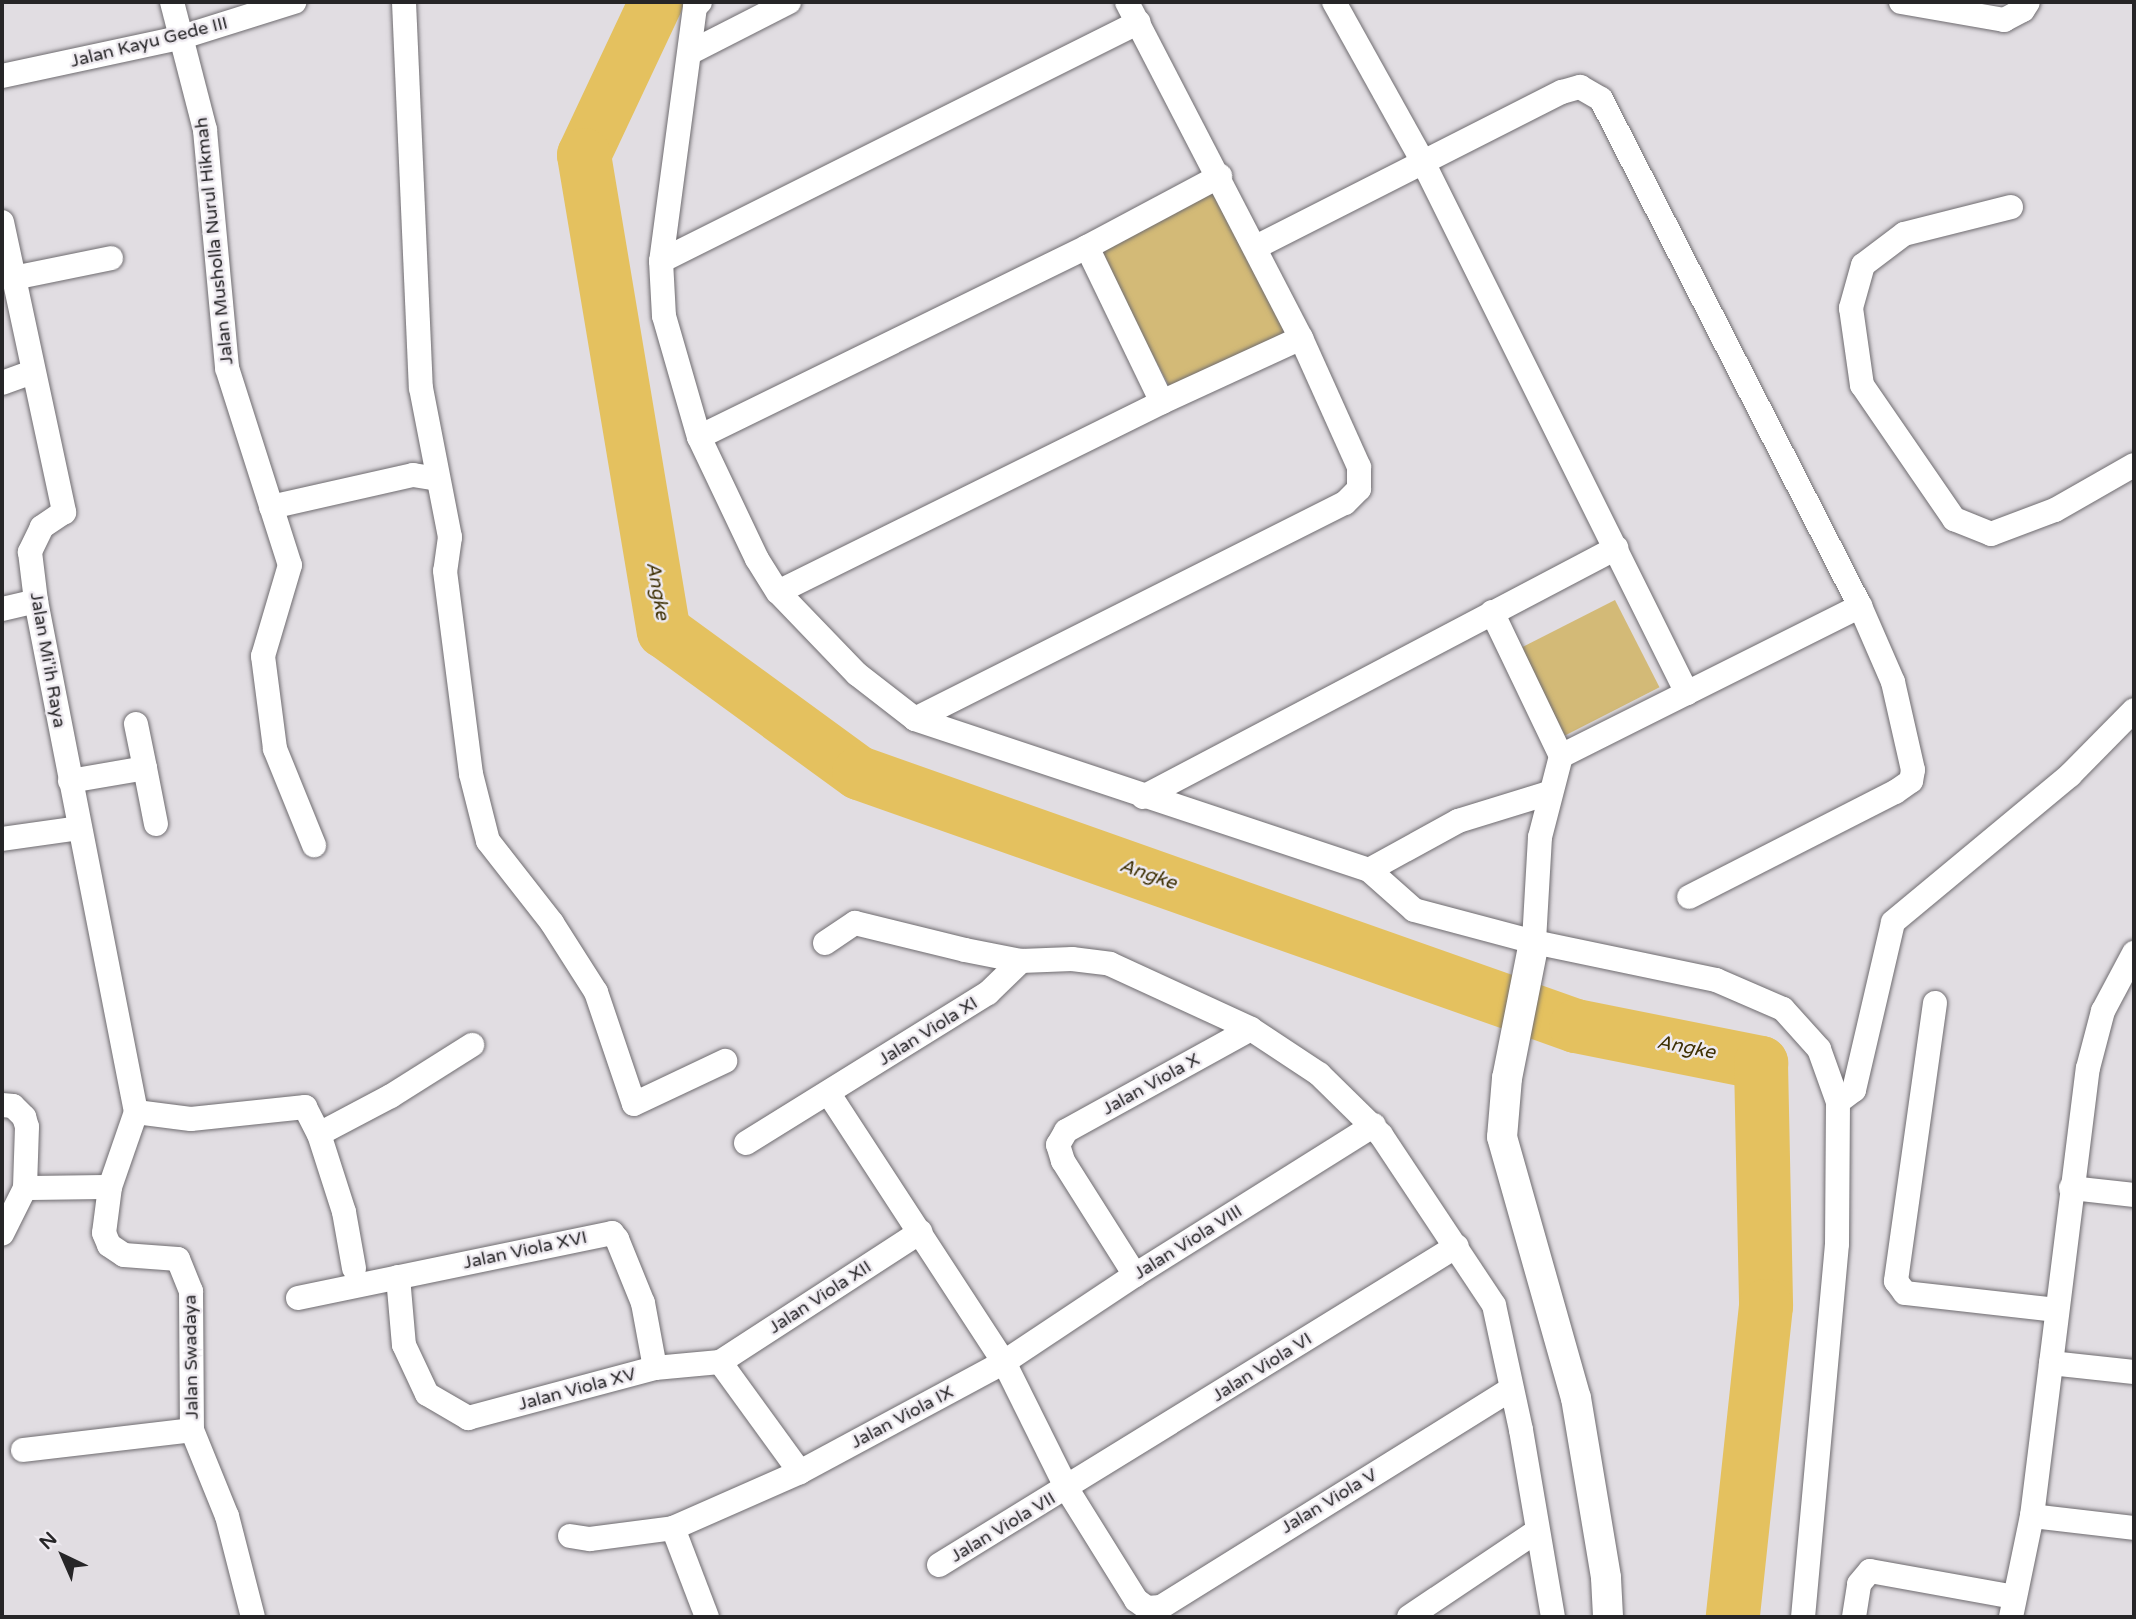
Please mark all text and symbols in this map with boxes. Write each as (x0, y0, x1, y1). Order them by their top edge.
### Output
street label: Jalan Kayu Gede III (68, 12, 230, 72)
street label: Jalan Musholla Nurul Hikmah (190, 116, 238, 366)
water label: Angke (641, 560, 673, 622)
street label: Jalan Mi'ih Raya (25, 591, 71, 729)
water label: Angke (1117, 855, 1179, 895)
street label: Jalan Viola XI (874, 992, 982, 1070)
water label: Angke (1655, 1031, 1717, 1065)
street label: Jalan Viola X (1099, 1048, 1203, 1120)
street label: Jalan Viola VIII (1130, 1200, 1246, 1284)
street label: Jalan Viola XVI (461, 1226, 589, 1274)
street label: Jalan Viola XII (765, 1256, 875, 1338)
street label: Jalan Swadaya (179, 1295, 203, 1419)
street label: Jalan Viola VI (1208, 1328, 1316, 1406)
street label: Jalan Viola XV (516, 1363, 638, 1415)
street label: Jalan Viola IX (847, 1381, 957, 1453)
street label: Jalan Viola V (1277, 1464, 1381, 1538)
street label: Jalan Viola VII (947, 1487, 1059, 1567)
north arrow (28, 1521, 98, 1591)
text: N (35, 1528, 62, 1554)

